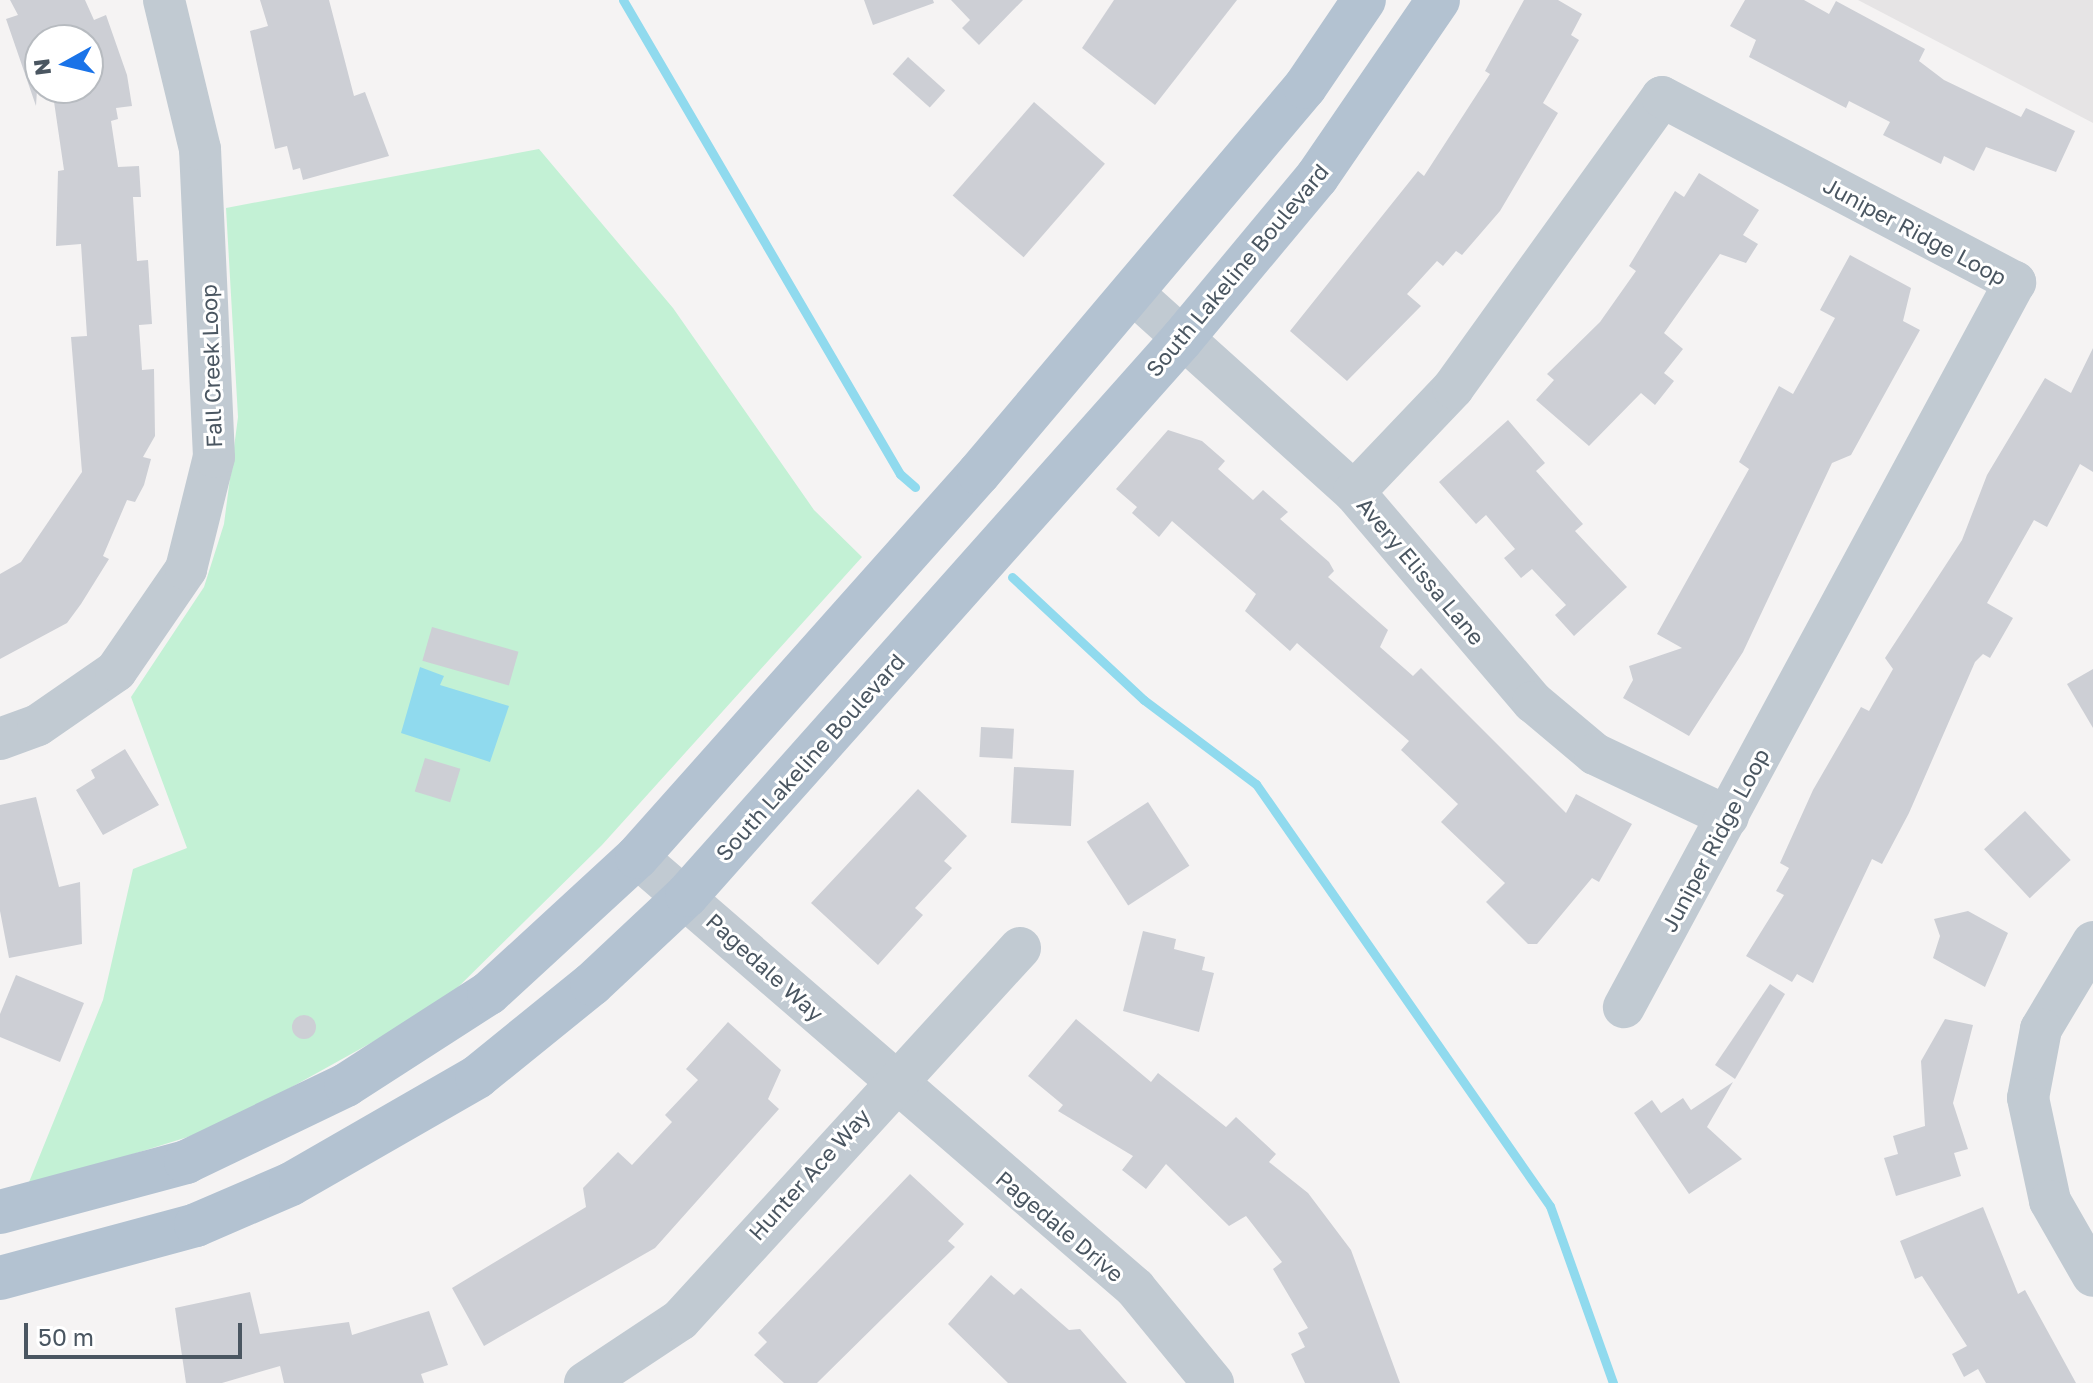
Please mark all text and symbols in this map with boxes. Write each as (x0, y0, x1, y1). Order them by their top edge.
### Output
north arrow (24, 24, 104, 104)
text: N (27, 57, 56, 77)
street label: South Lakeline Boulevard (1140, 158, 1334, 382)
street label: Juniper Ridge Loop (1819, 172, 2011, 290)
street label: Fall Creek Loop (195, 284, 227, 448)
street label: Avery Elissa Lane (1352, 492, 1490, 650)
street label: South Lakeline Boulevard (710, 648, 910, 866)
street label: Juniper Ridge Loop (1656, 744, 1774, 936)
street label: Pagedale Way (701, 908, 829, 1026)
street label: Hunter Ace Way (743, 1103, 875, 1245)
street label: Pagedale Drive (991, 1165, 1129, 1287)
scale bar (28, 1307, 246, 1357)
text: 50 m (38, 1322, 94, 1351)

